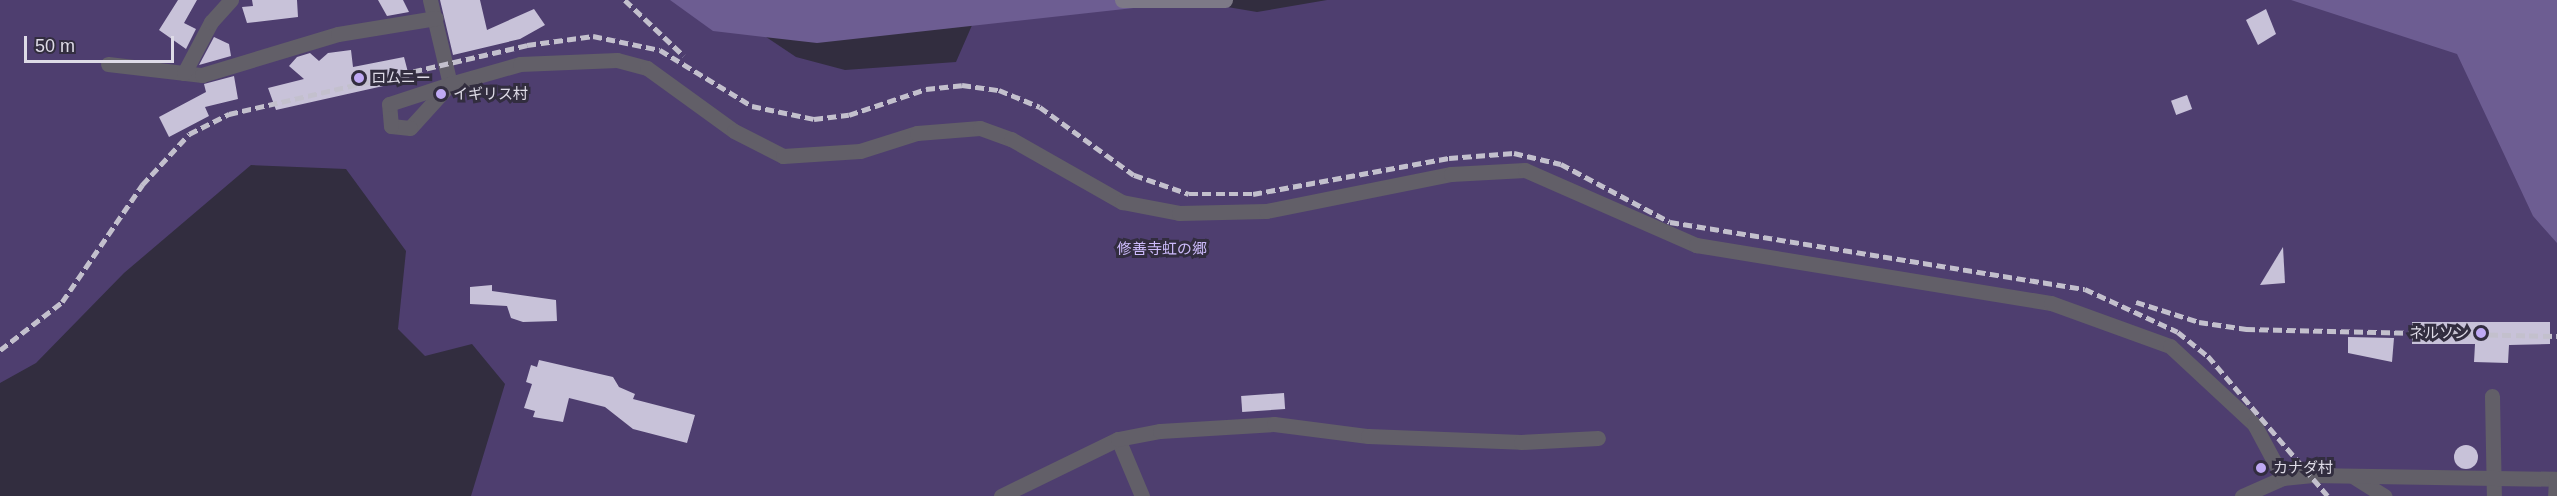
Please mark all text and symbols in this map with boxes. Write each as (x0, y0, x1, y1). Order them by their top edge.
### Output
scale bar (27, 24, 177, 62)
text: 50 m (35, 36, 75, 56)
place label: ロムニー (371, 69, 431, 87)
marker: ロムニー (352, 71, 366, 85)
place label: イギリス村 (453, 85, 528, 103)
marker: イギリス村 (434, 87, 448, 101)
park label: 修善寺虹の郷 (1117, 240, 1207, 258)
place label: ネルソン (2409, 324, 2469, 342)
marker: ネルソン (2474, 326, 2488, 340)
place label: カナダ村 (2273, 459, 2333, 477)
marker: カナダ村 (2254, 461, 2268, 475)

